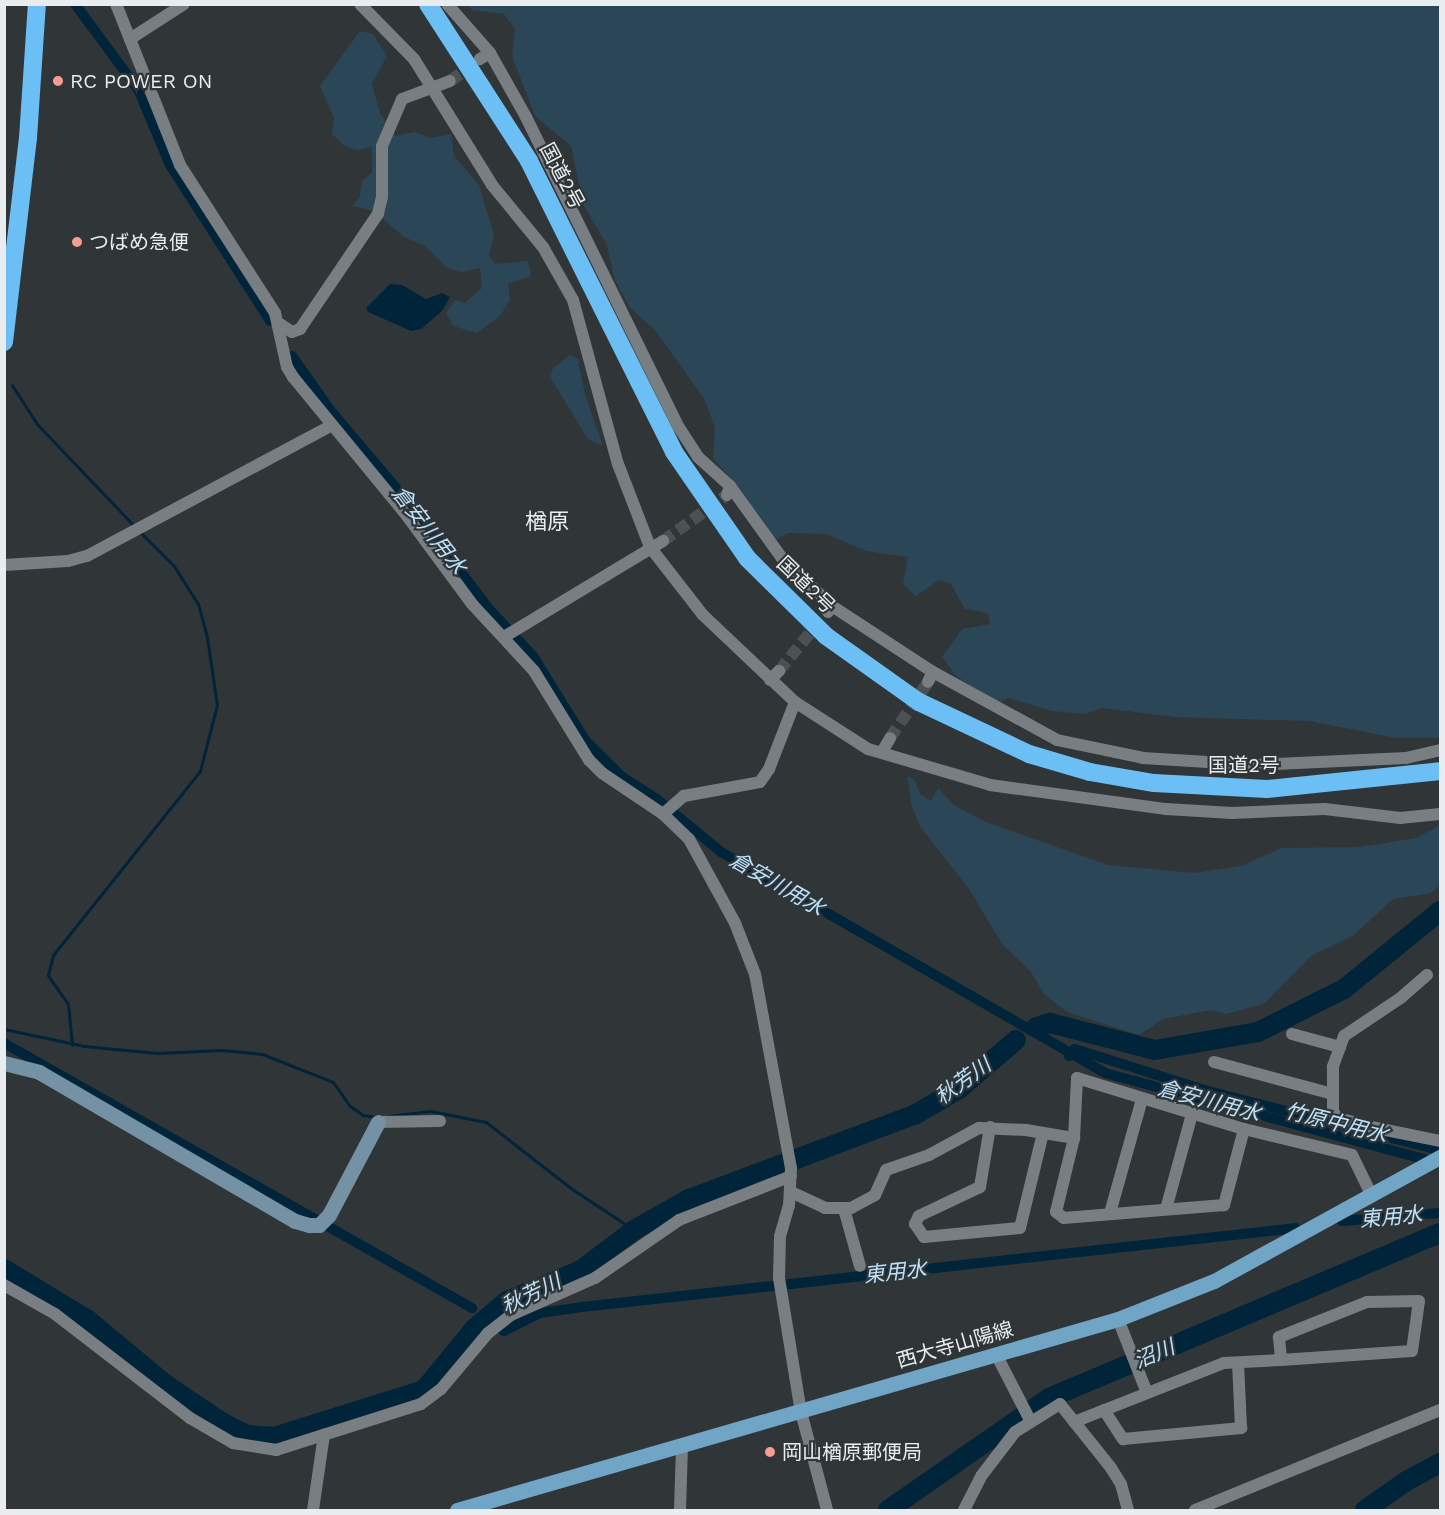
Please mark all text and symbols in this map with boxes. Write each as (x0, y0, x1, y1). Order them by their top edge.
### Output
place label: RC POWER ON (70, 69, 212, 93)
marker: RC POWER ON (51, 74, 65, 88)
street label: 国道2号 (535, 139, 589, 213)
place label: つばめ急便 (89, 230, 189, 254)
marker: つばめ急便 (70, 235, 84, 249)
water label: 倉安川用水 (387, 481, 471, 579)
district label: 楢原 (525, 509, 569, 535)
street label: 国道2号 (772, 551, 840, 619)
street label: 国道2号 (1208, 753, 1280, 777)
water label: 倉安川用水 (725, 847, 829, 921)
water label: 秋芳川 (930, 1052, 996, 1110)
water label: 倉安川用水 (1155, 1075, 1263, 1127)
water label: 竹原中用水 (1282, 1098, 1390, 1148)
water label: 東用水 (1359, 1202, 1423, 1232)
water label: 東用水 (862, 1256, 928, 1288)
water label: 秋芳川 (497, 1269, 565, 1319)
street label: 西大寺山陽線 (894, 1317, 1016, 1373)
water label: 沼川 (1130, 1334, 1178, 1374)
place label: 岡山楢原郵便局 (782, 1440, 922, 1464)
marker: 岡山楢原郵便局 (763, 1445, 777, 1459)

